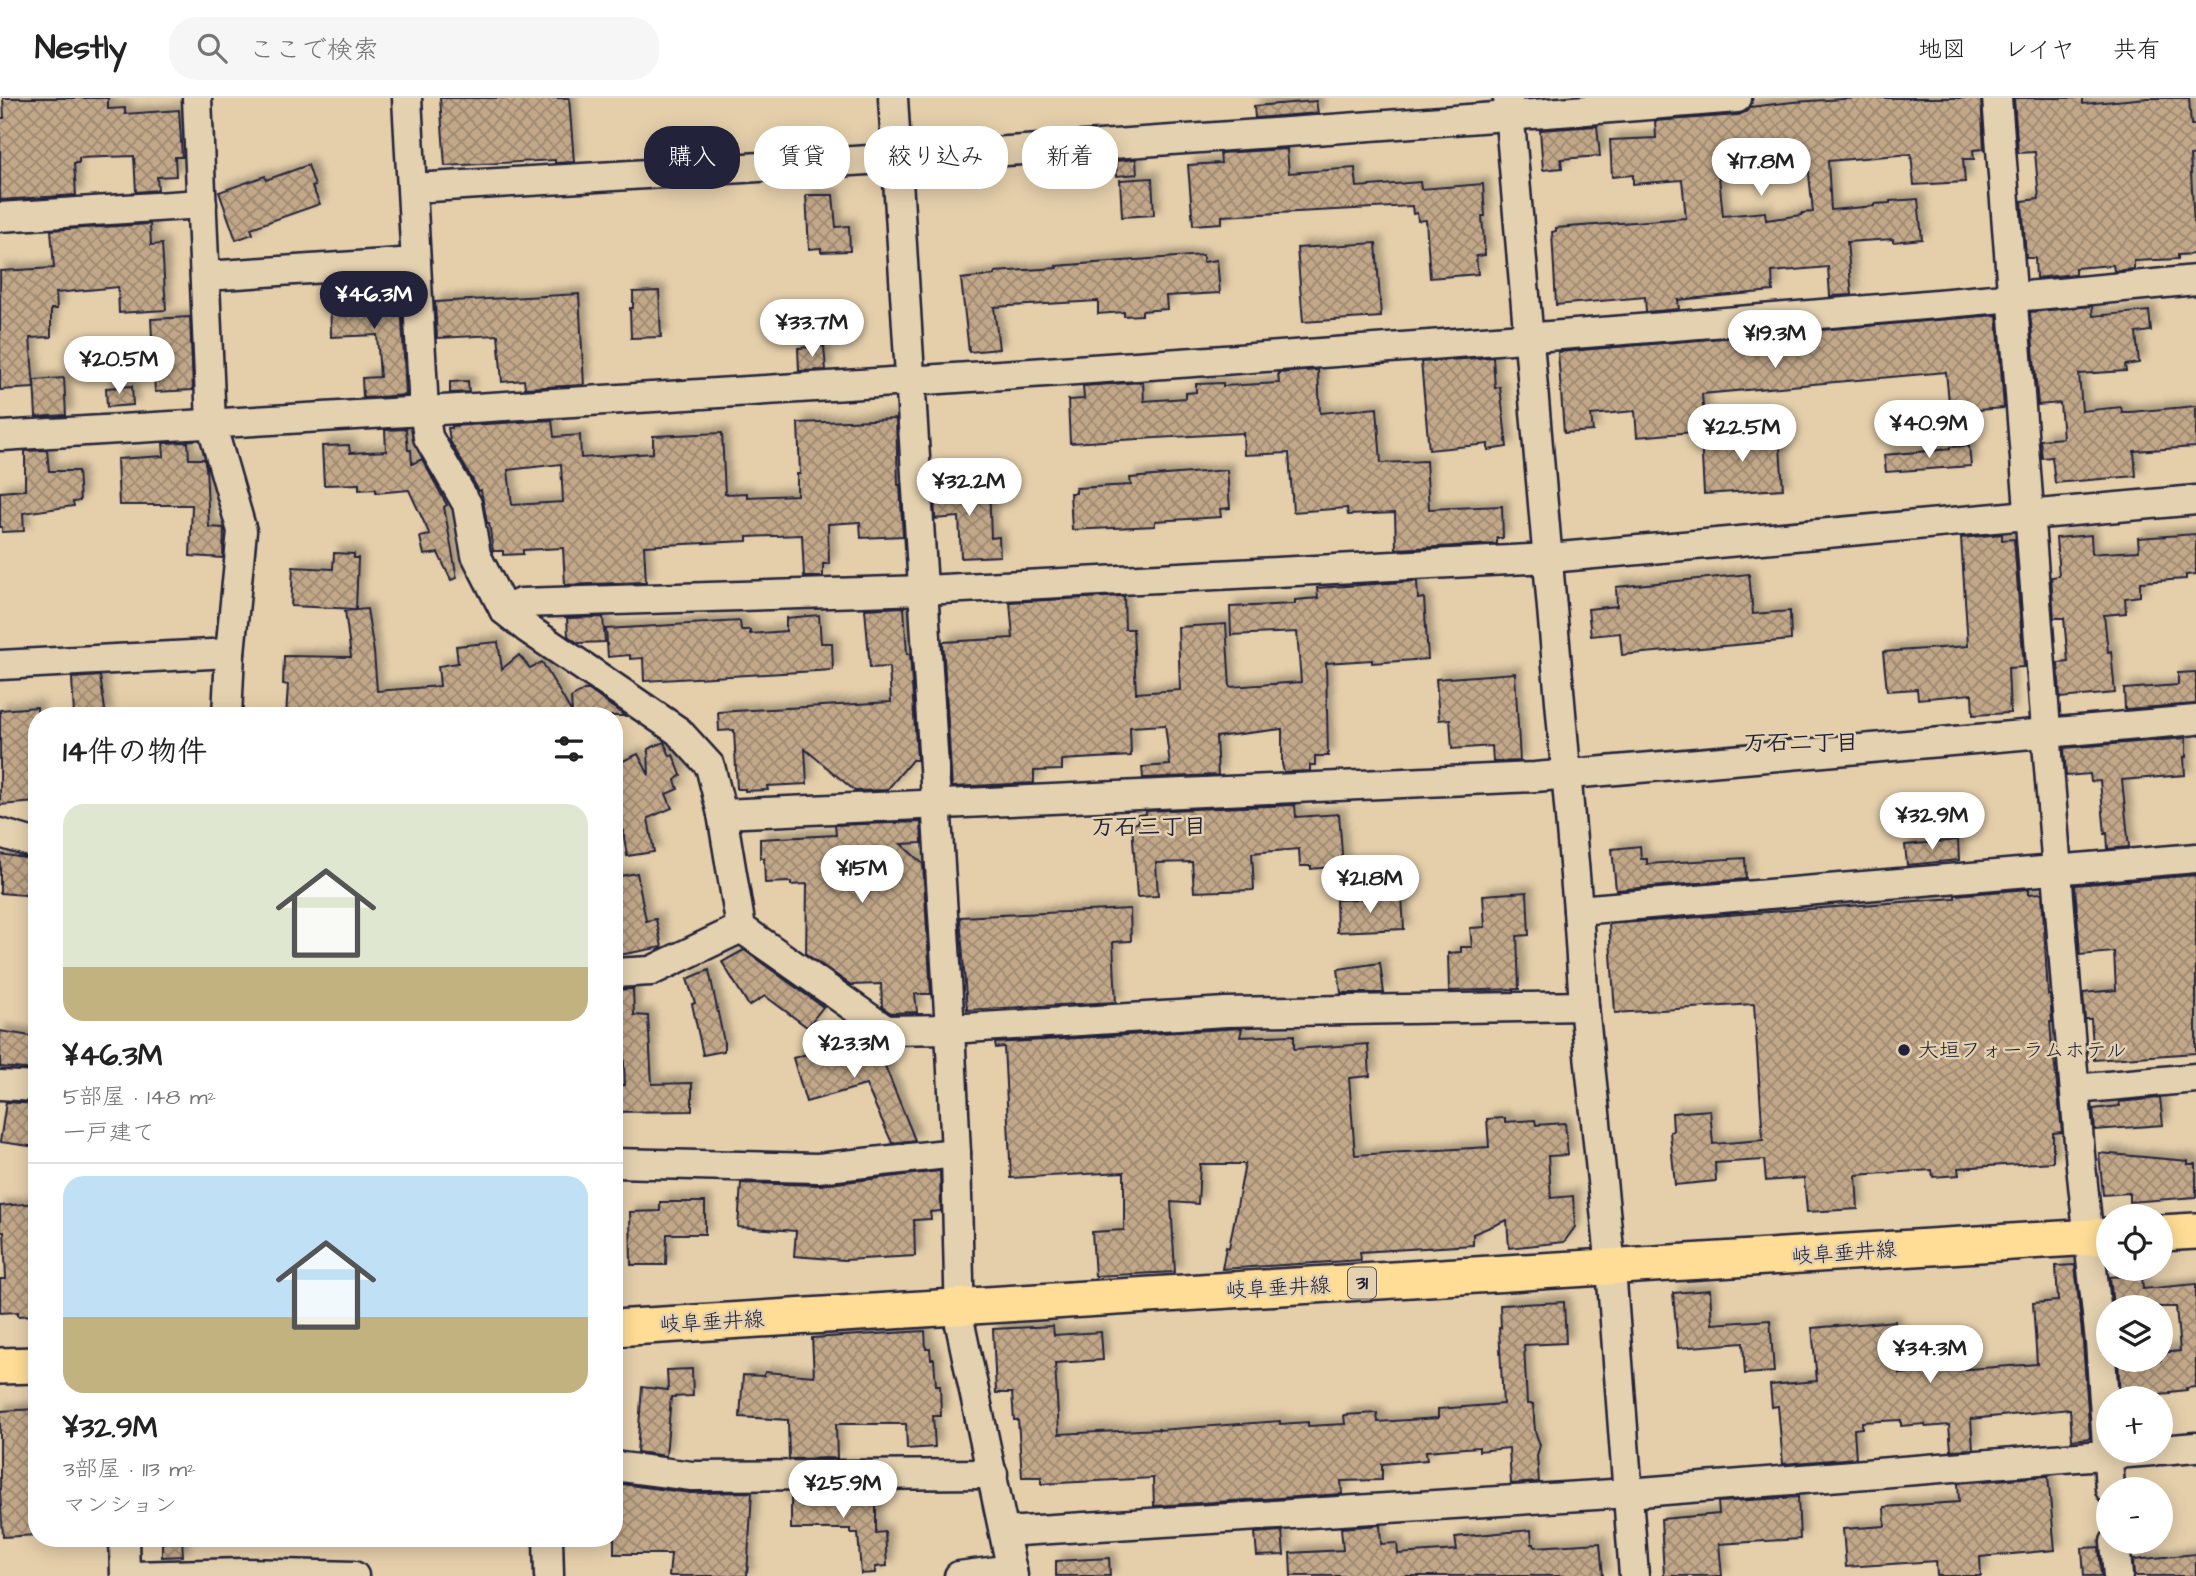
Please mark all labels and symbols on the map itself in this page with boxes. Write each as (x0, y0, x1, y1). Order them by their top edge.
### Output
pin: ¥17.8M (1704, 139, 1818, 198)
pin: ¥46.3M (317, 272, 431, 331)
pin: ¥33.7M (755, 300, 869, 359)
pin: ¥19.3M (1718, 310, 1832, 370)
pin: ¥20.5M (62, 336, 176, 396)
pin: ¥40.9M (1872, 400, 1986, 460)
pin: ¥22.5M (1685, 404, 1799, 464)
pin: ¥32.2M (912, 458, 1026, 518)
district label: 万石二丁目 (1744, 727, 1859, 759)
pin: ¥32.9M (1875, 792, 1989, 852)
district label: 万石三丁目 (1092, 811, 1207, 843)
pin: ¥15M (821, 846, 903, 905)
pin: ¥21.8M (1313, 856, 1427, 915)
pin: ¥23.3M (797, 1020, 911, 1080)
place label: 大垣フォーラムホテル (1918, 1036, 2127, 1065)
marker: 大垣フォーラムホテル (1896, 1042, 1912, 1058)
street label: 岐阜垂井線 (1791, 1235, 1897, 1271)
road number: 31 (1348, 1268, 1376, 1298)
street label: 岐阜垂井線 (1225, 1271, 1331, 1305)
street label: 岐阜垂井線 (659, 1305, 765, 1339)
pin: ¥34.3M (1873, 1326, 1987, 1385)
pin: ¥25.9M (786, 1460, 900, 1520)

